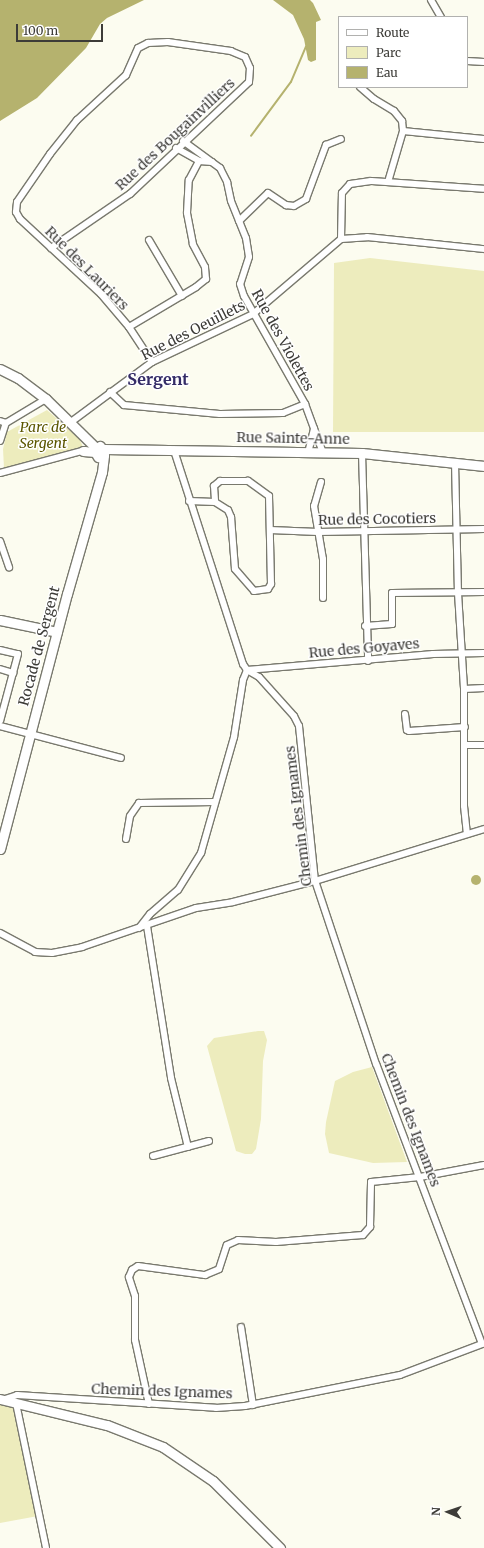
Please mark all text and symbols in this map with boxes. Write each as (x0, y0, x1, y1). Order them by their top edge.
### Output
scale bar (18, 16, 105, 42)
legend (338, 16, 468, 88)
text: 100 m (23, 23, 58, 38)
text: Route (376, 25, 409, 40)
text: Parc (376, 45, 401, 60)
text: Eau (376, 65, 398, 80)
street label: Rue des Bougainvilliers (112, 74, 238, 194)
street label: Rue des Lauriers (42, 223, 132, 313)
street label: Rue des Violettes (248, 286, 318, 394)
street label: Rue des Oeuillets (138, 297, 248, 363)
district label: Sergent (127, 369, 189, 389)
park label: Parc de Sergent (19, 419, 67, 452)
street label: Rue Sainte-Anne (236, 429, 350, 447)
street label: Rue des Cocotiers (318, 510, 436, 528)
street label: Rocade de Sergent (15, 584, 63, 708)
street label: Rue des Goyaves (308, 635, 420, 661)
street label: Chemin des Ignames (281, 745, 315, 887)
street label: Chemin des Ignames (378, 1051, 444, 1189)
street label: Chemin des Ignames (91, 1380, 233, 1402)
north arrow (428, 1492, 468, 1532)
text: N (429, 1507, 443, 1516)

